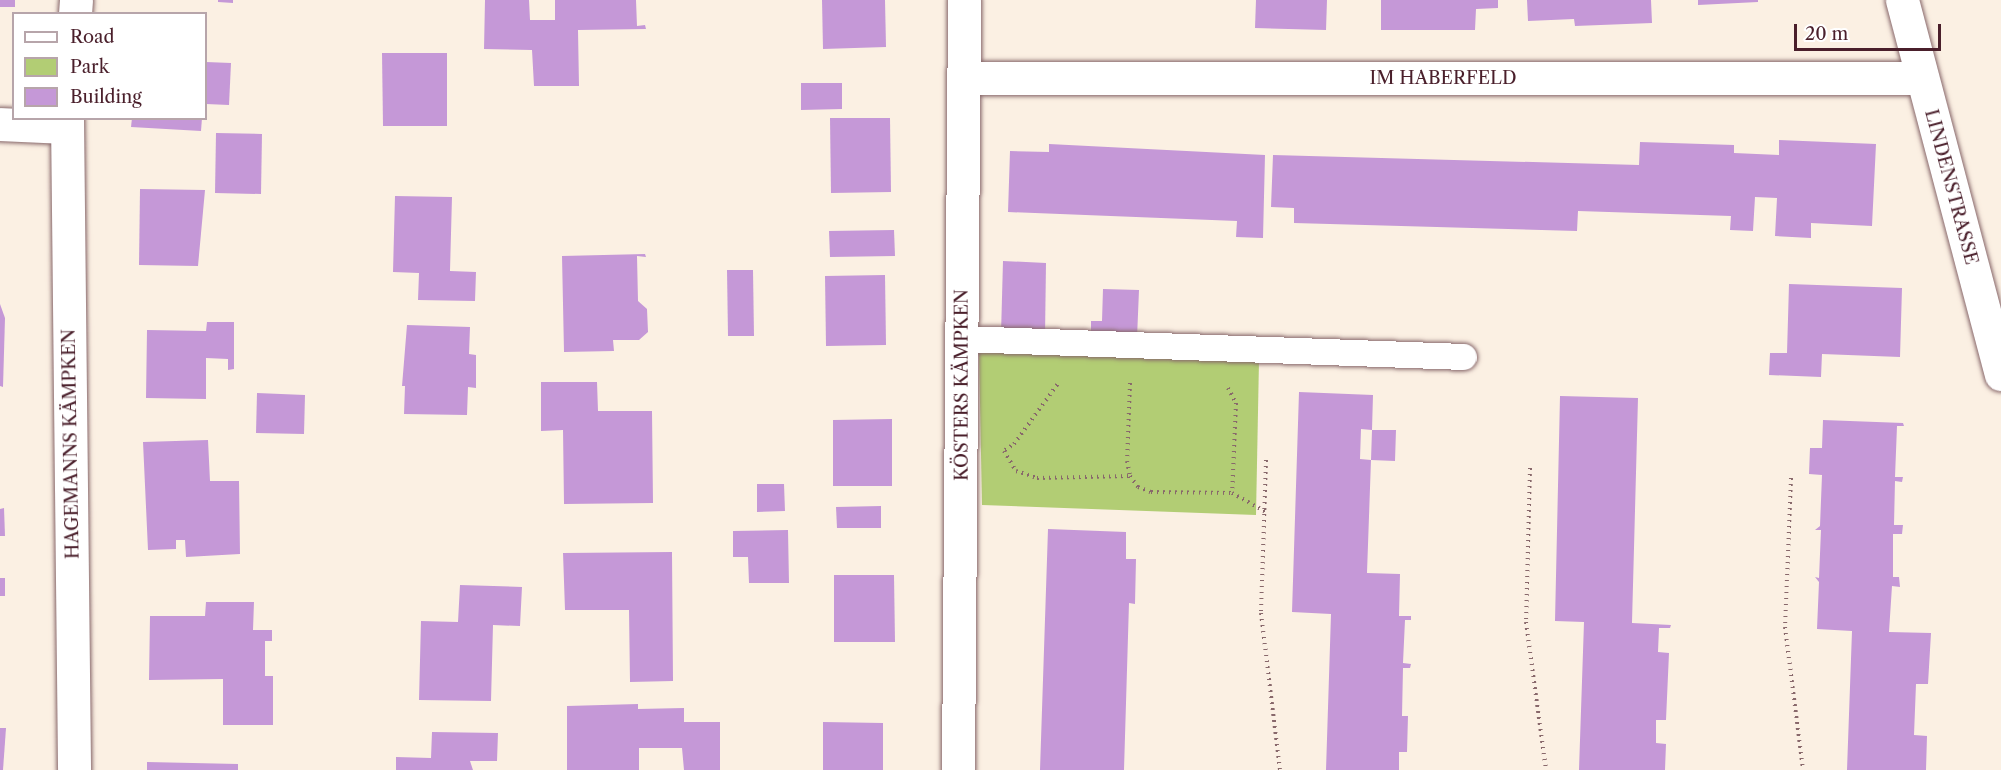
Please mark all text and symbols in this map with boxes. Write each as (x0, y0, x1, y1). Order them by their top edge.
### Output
legend (12, 12, 207, 120)
scale bar (1797, 12, 1944, 50)
text: 20 m (1805, 23, 1848, 45)
text: Road (70, 26, 115, 48)
text: Park (70, 56, 109, 78)
street label: IM HABERFELD (1369, 67, 1517, 89)
text: Building (70, 86, 142, 108)
street label: LINDENSTRASSE (1920, 107, 1982, 267)
street label: KÖSTERS KÄMPKEN (951, 289, 973, 481)
street label: HAGEMANNS KÄMPKEN (58, 329, 84, 559)

